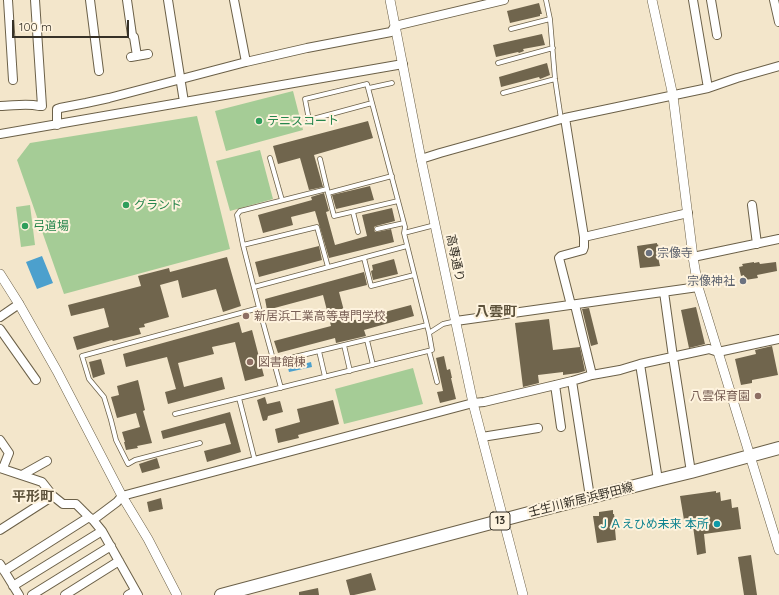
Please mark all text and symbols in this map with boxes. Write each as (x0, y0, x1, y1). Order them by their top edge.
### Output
scale bar (14, 12, 131, 38)
text: 100 m (19, 19, 52, 34)
place label: テニスコート (267, 114, 339, 128)
marker: テニスコート (254, 116, 264, 126)
place label: グランド (134, 198, 182, 212)
marker: グランド (121, 200, 131, 210)
place label: 弓道場 (33, 219, 69, 233)
marker: 弓道場 (20, 221, 30, 231)
street label: 高専通り (443, 233, 467, 283)
place label: 宗像寺 (657, 246, 693, 260)
marker: 宗像寺 (644, 248, 654, 258)
place label: 宗像神社 (687, 274, 735, 288)
marker: 宗像神社 (738, 276, 748, 286)
district label: 八雲町 (475, 304, 517, 320)
place label: 新居浜工業高等専門学校 (254, 309, 386, 323)
marker: 新居浜工業高等専門学校 (241, 311, 251, 321)
place label: 図書館棟 (258, 355, 306, 369)
marker: 図書館棟 (245, 357, 255, 367)
place label: 八雲保育園 (690, 389, 750, 403)
marker: 八雲保育園 (753, 391, 763, 401)
street label: 壬生川新居浜野田線 (527, 480, 635, 520)
district label: 平形町 (12, 489, 54, 505)
road number: 13 (490, 512, 510, 530)
place label: ＪＡえひめ未来 本所 (598, 517, 709, 531)
marker: ＪＡえひめ未来 本所 (712, 519, 722, 529)

